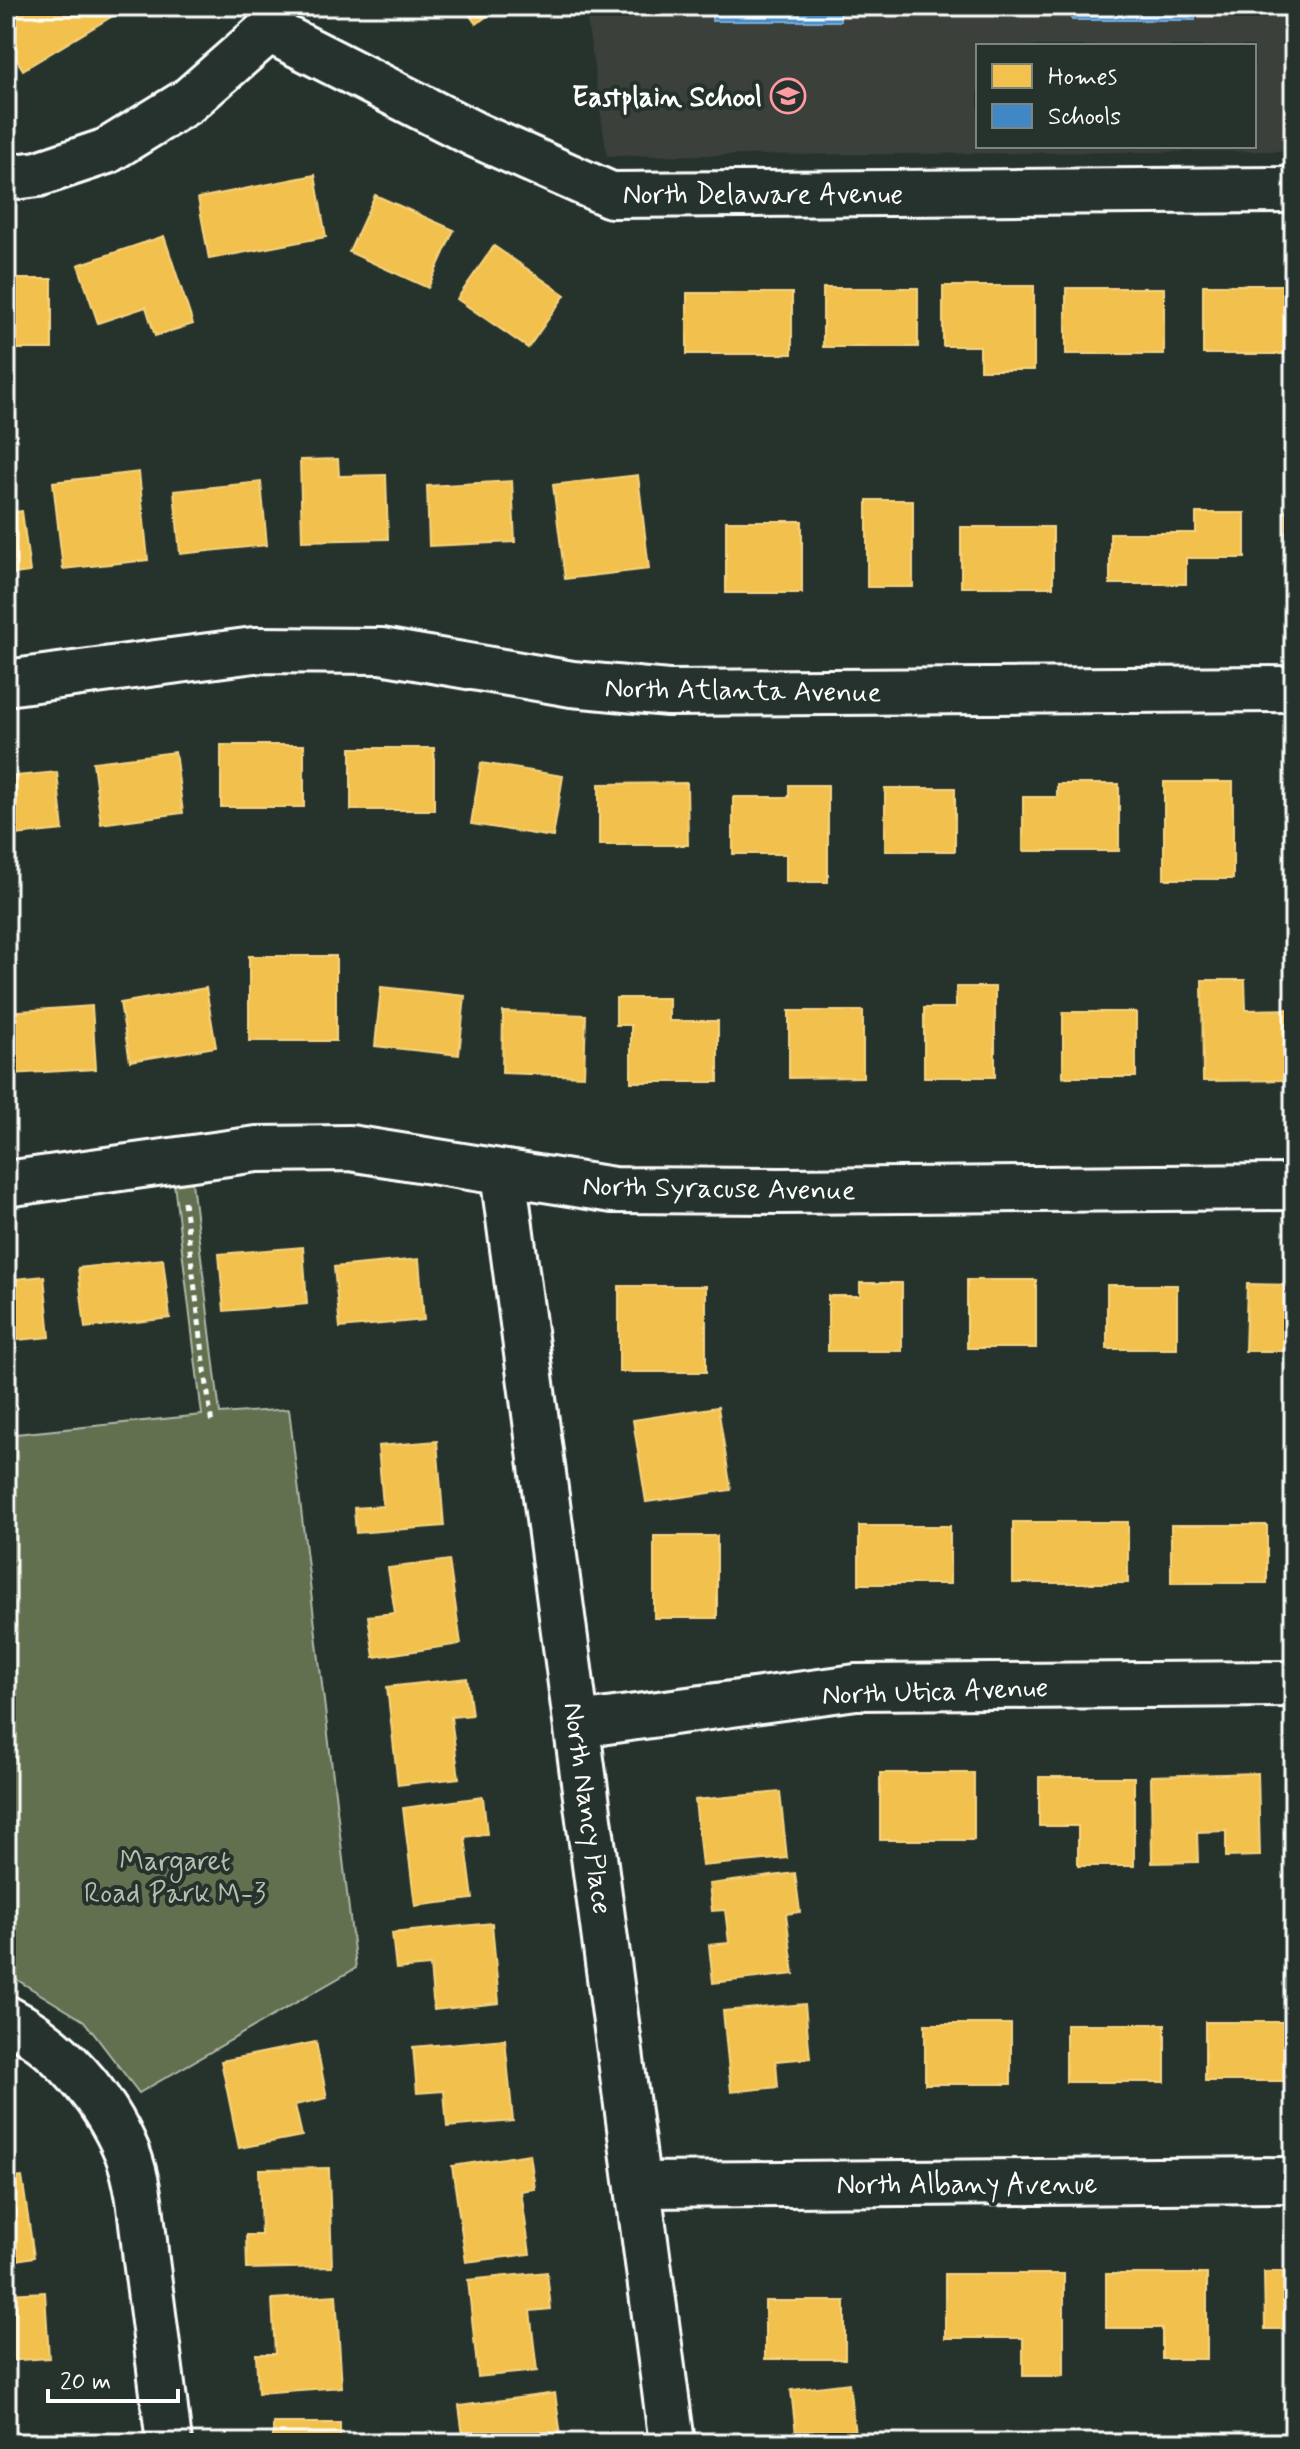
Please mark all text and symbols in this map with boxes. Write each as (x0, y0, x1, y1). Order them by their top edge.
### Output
legend (976, 44, 1256, 148)
text: Homes (1048, 62, 1117, 93)
school or university icon: Eastplain School (769, 77, 807, 115)
place label: Eastplain School (572, 80, 762, 117)
text: Schools (1048, 102, 1121, 133)
street label: North Delaware Avenue (623, 177, 903, 214)
street label: North Atlanta Avenue (604, 671, 882, 712)
street label: North Syracuse Avenue (582, 1169, 856, 1210)
street label: North Utica Avenue (821, 1670, 1049, 1715)
street label: North Nancy Place (553, 1700, 620, 1917)
park label: Margaret Road Park M-3 (84, 1844, 266, 1913)
street label: North Albany Avenue (837, 2167, 1098, 2204)
scale bar (48, 2353, 178, 2403)
text: 20 m (60, 2367, 111, 2398)

